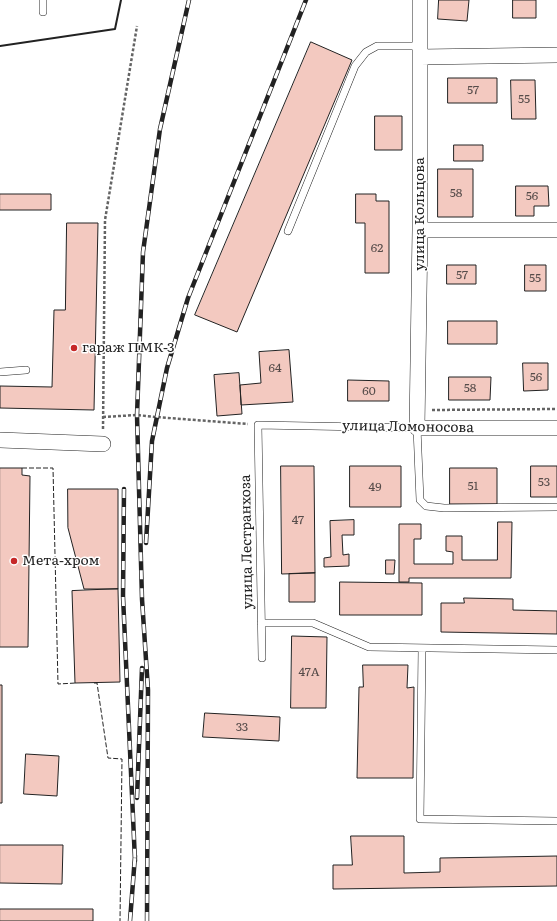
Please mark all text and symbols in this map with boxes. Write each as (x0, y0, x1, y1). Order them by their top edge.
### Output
house number: 57 (467, 83, 479, 97)
house number: 55 (518, 92, 530, 106)
street label: улица Кольцова (412, 157, 428, 271)
house number: 58 (450, 186, 462, 200)
house number: 56 (526, 189, 538, 203)
house number: 62 (371, 241, 383, 255)
house number: 57 (456, 268, 468, 282)
house number: 55 (529, 271, 541, 285)
place label: гараж ПМК-3 (82, 340, 175, 356)
marker: гараж ПМК-3 (69, 343, 79, 353)
house number: 64 (268, 361, 282, 375)
house number: 56 (530, 370, 542, 384)
house number: 58 (464, 381, 476, 395)
house number: 60 (362, 384, 376, 398)
street label: улица Ломоносова (342, 417, 474, 437)
street label: улица Лестранхоза (237, 474, 257, 610)
house number: 53 (538, 475, 550, 489)
house number: 51 (468, 479, 478, 493)
house number: 49 (369, 480, 381, 494)
house number: 47 (292, 513, 304, 527)
place label: Мета-хром (22, 553, 99, 569)
marker: Мета-хром (9, 556, 19, 566)
house number: 47А (298, 665, 320, 679)
house number: 33 (236, 720, 248, 734)

